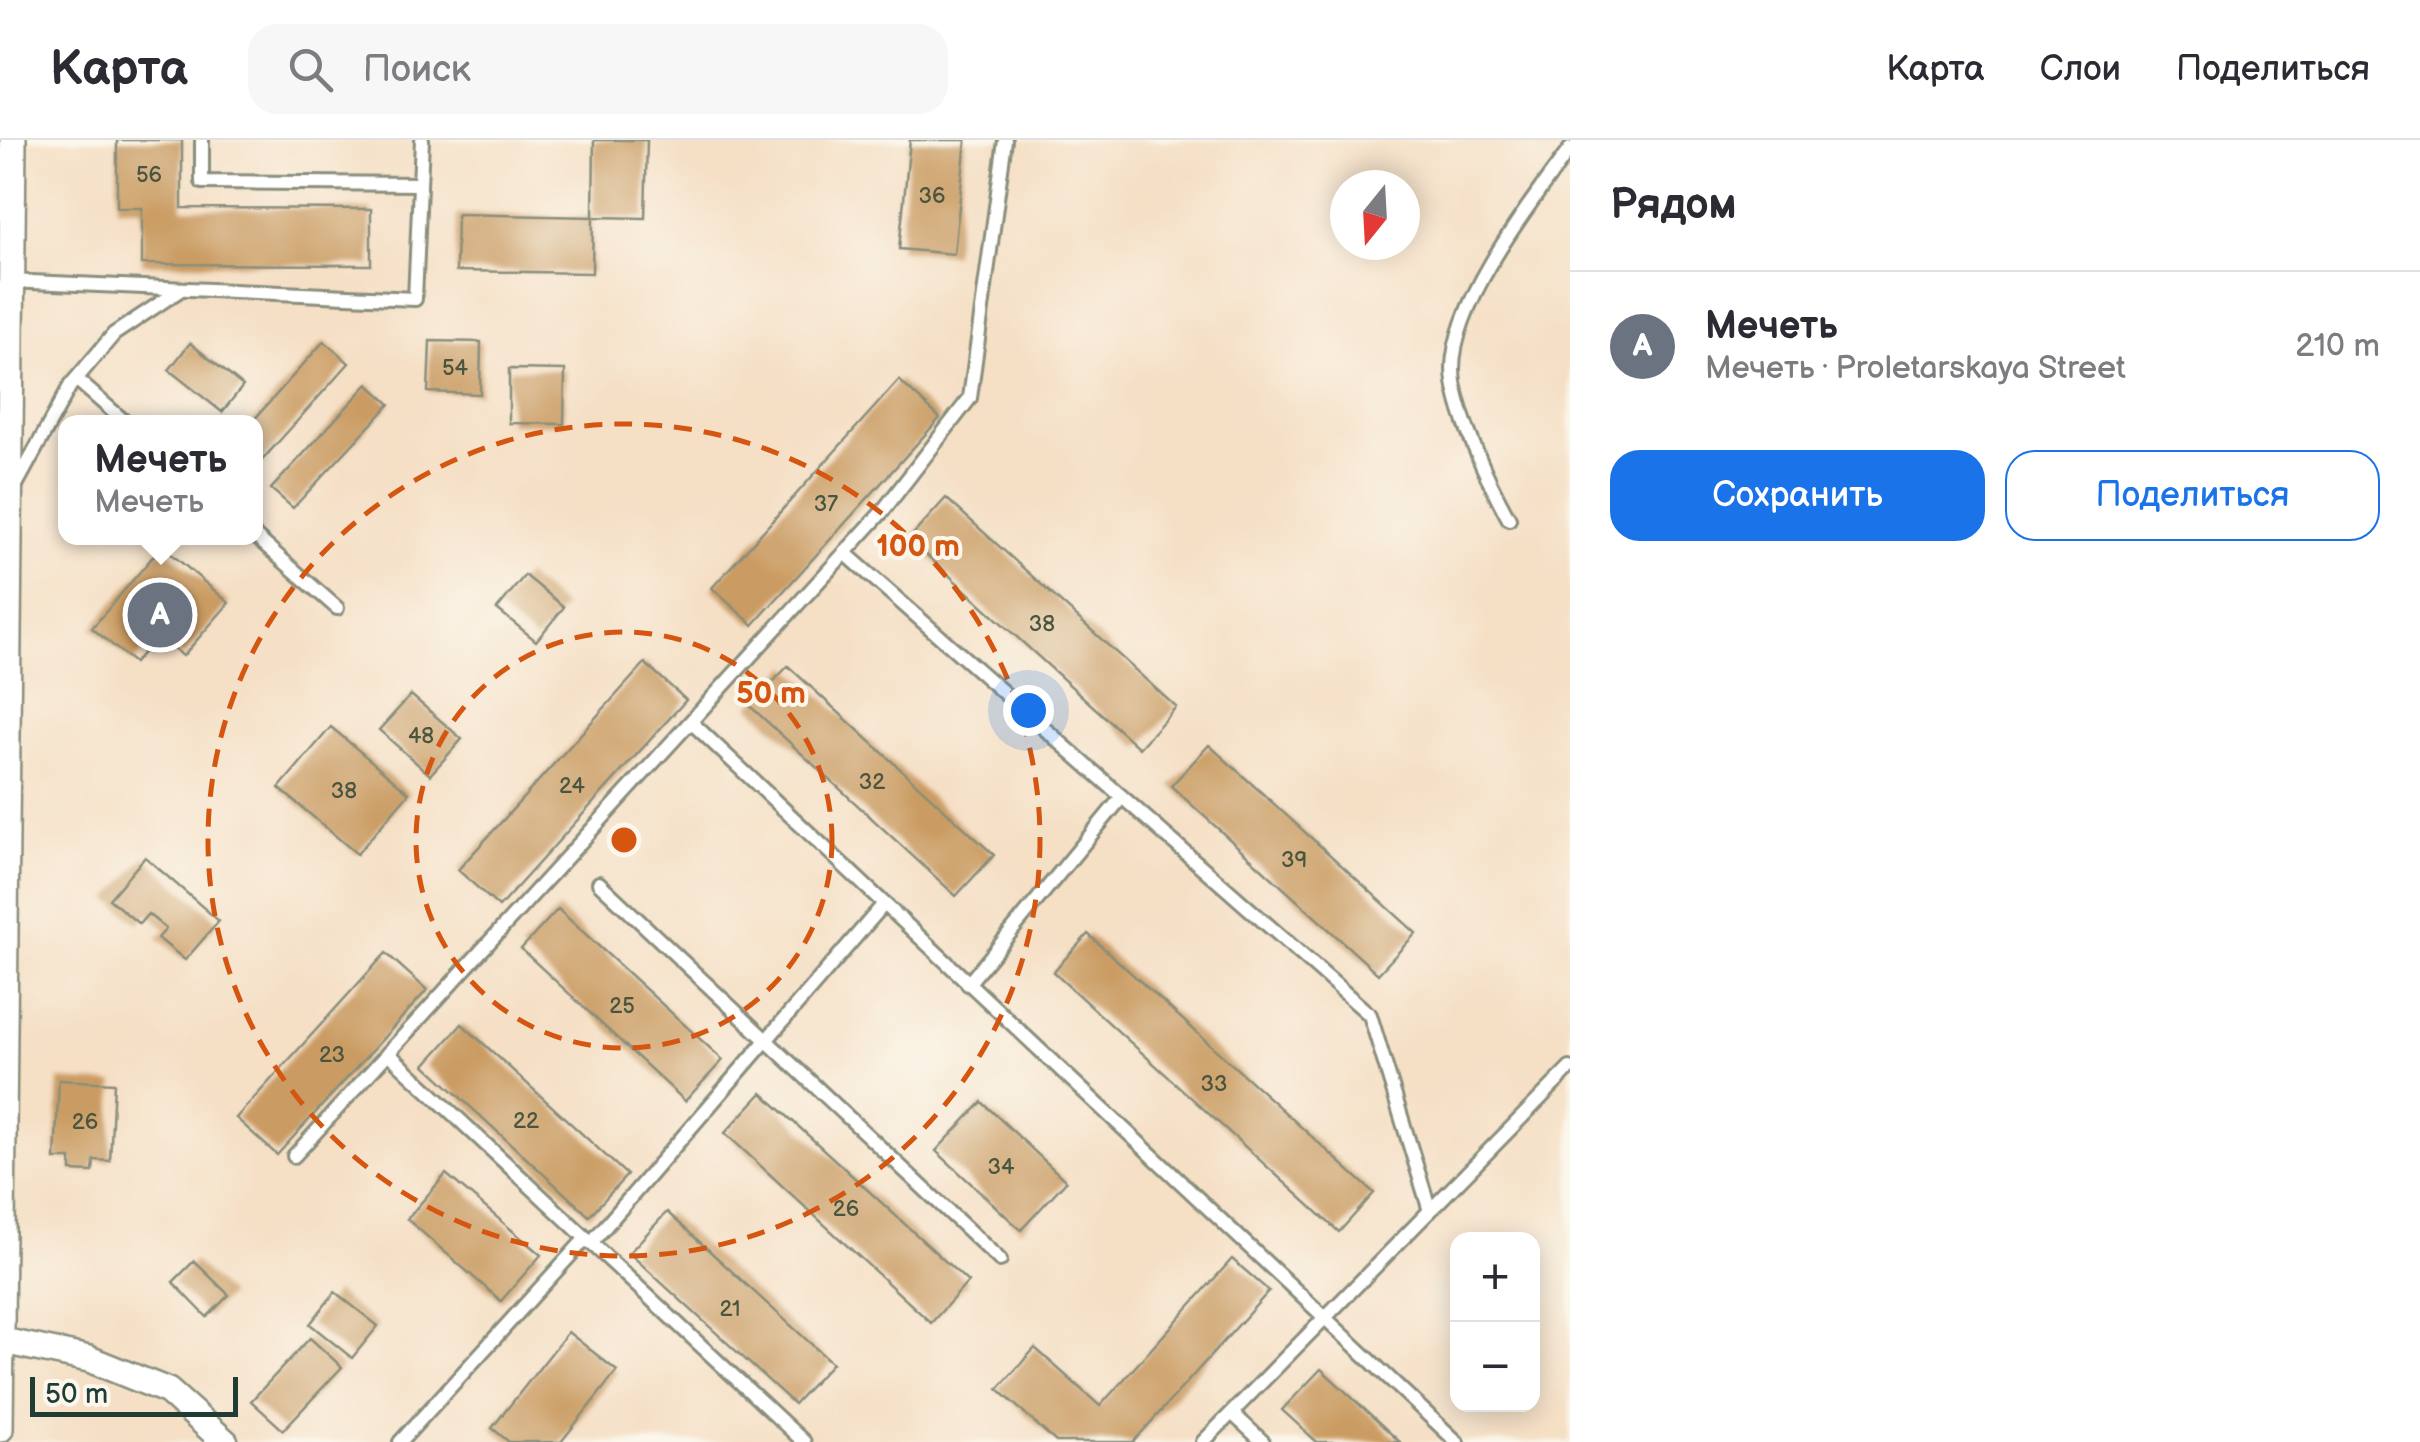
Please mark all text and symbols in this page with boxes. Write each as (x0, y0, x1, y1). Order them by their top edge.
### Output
search box (248, 24, 948, 114)
text: Карта (50, 41, 188, 98)
icon: search (283, 42, 338, 97)
text: Поиск (363, 47, 471, 92)
text: Карта (1886, 48, 1985, 91)
text: Слои (2040, 48, 2121, 91)
text: Поделиться (2176, 48, 2370, 91)
house number: 56 (136, 162, 162, 189)
north arrow (1330, 170, 1420, 260)
text: Рядом (1610, 180, 1737, 231)
house number: 36 (919, 183, 945, 210)
text: Мечеть (1705, 304, 1838, 349)
text: A (1633, 327, 1652, 366)
text: 210 m (2295, 327, 2380, 366)
text: Мечеть · Proletarskaya Street (1705, 349, 2126, 388)
house number: 54 (442, 355, 469, 382)
popup (58, 415, 263, 545)
text: Мечеть (94, 438, 227, 483)
button: Сохранить (1610, 450, 1985, 541)
button: Поделиться (2005, 450, 2380, 541)
text: Мечеть (94, 483, 204, 522)
house number: 37 (814, 491, 838, 518)
text: 100 m (876, 529, 960, 565)
pin: A (128, 578, 192, 652)
house number: 38 (1029, 611, 1055, 638)
text: 50 m (736, 676, 806, 712)
your location (1003, 685, 1054, 736)
house number: 48 (408, 723, 434, 750)
house number: 32 (859, 769, 885, 796)
house number: 24 (559, 773, 586, 800)
house number: 38 (331, 778, 357, 805)
centre of rings (606, 822, 642, 858)
house number: 39 (1281, 847, 1307, 874)
house number: 25 (609, 993, 635, 1020)
house number: 23 (319, 1042, 345, 1069)
house number: 33 (1200, 1071, 1228, 1098)
house number: 22 (513, 1108, 539, 1135)
house number: 26 (72, 1109, 98, 1136)
house number: 34 (988, 1154, 1015, 1181)
house number: 26 (833, 1196, 859, 1223)
map controls (1450, 1232, 1540, 1412)
button: + (1450, 1232, 1540, 1322)
house number: 21 (719, 1296, 741, 1323)
button: − (1450, 1322, 1540, 1412)
scale bar (30, 1372, 238, 1416)
text: 50 m (45, 1378, 108, 1411)

